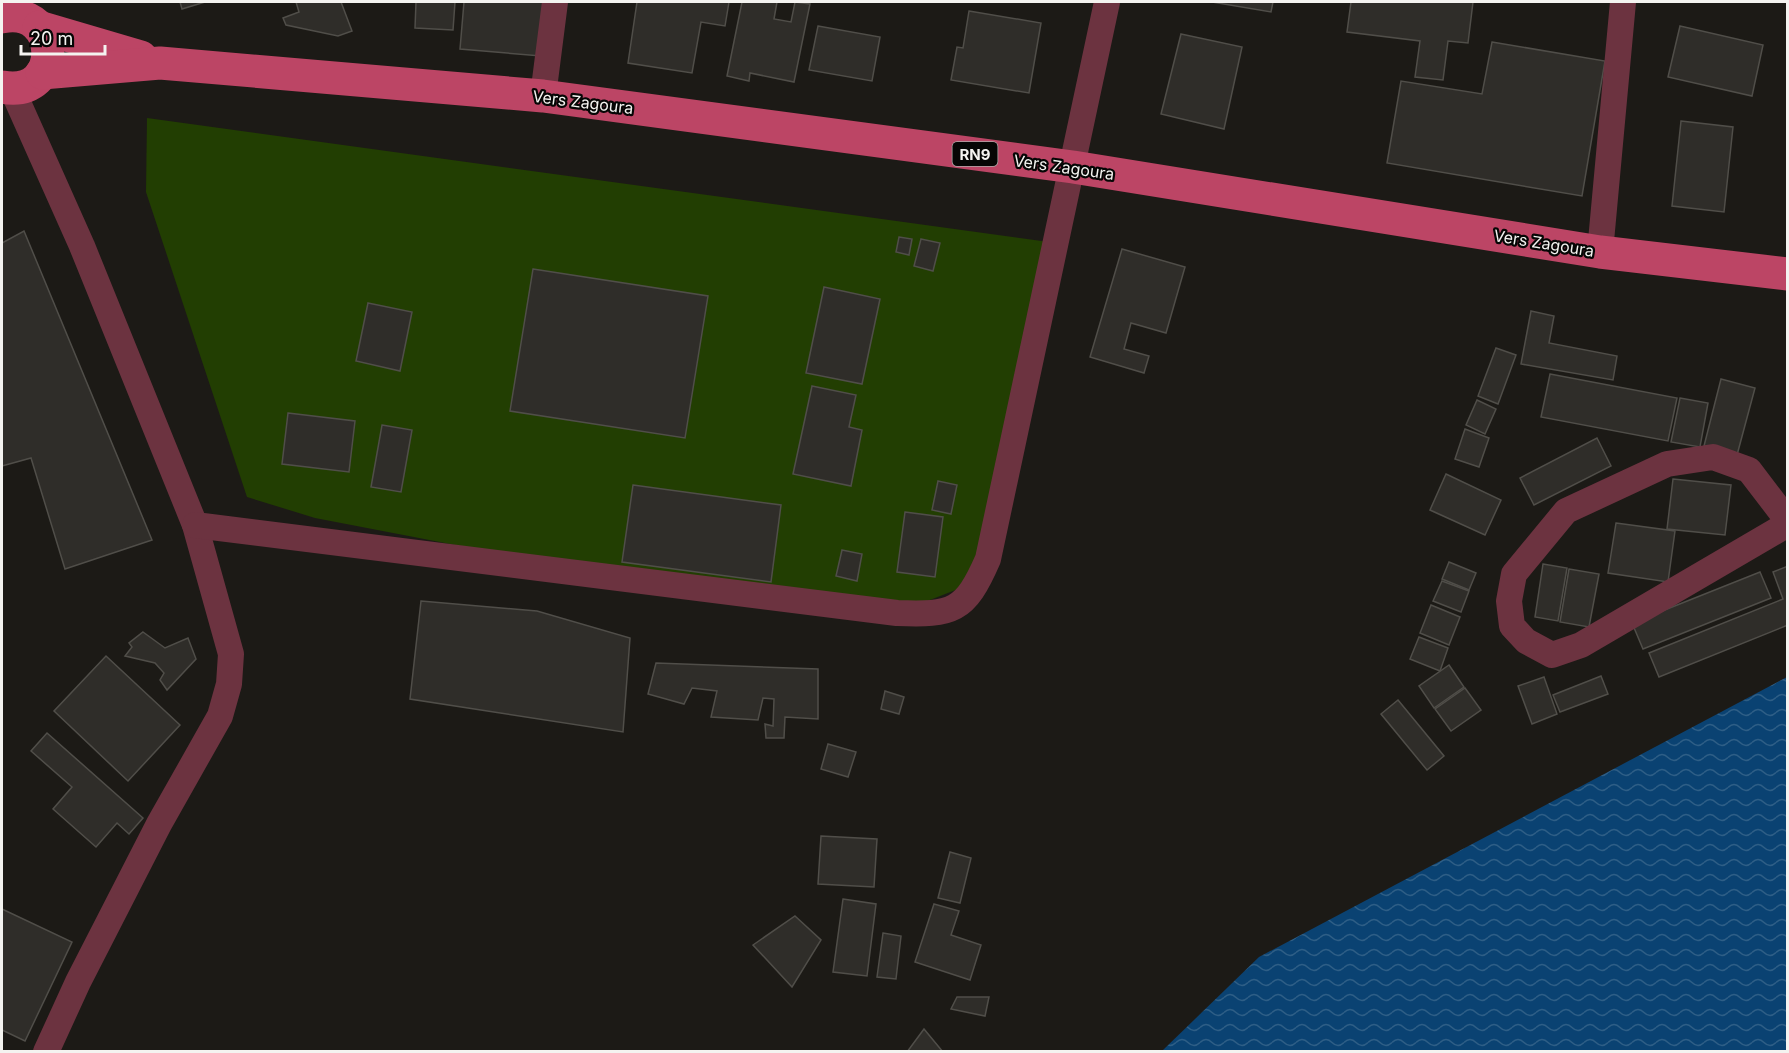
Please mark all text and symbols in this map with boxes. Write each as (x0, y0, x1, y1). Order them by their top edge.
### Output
scale bar (21, 18, 105, 56)
text: 20 m (30, 28, 73, 49)
street label: Vers Zagoura (531, 86, 635, 118)
road number: RN9 (952, 142, 998, 166)
street label: Vers Zagoura (1012, 150, 1116, 184)
street label: Vers Zagoura (1492, 225, 1596, 261)

